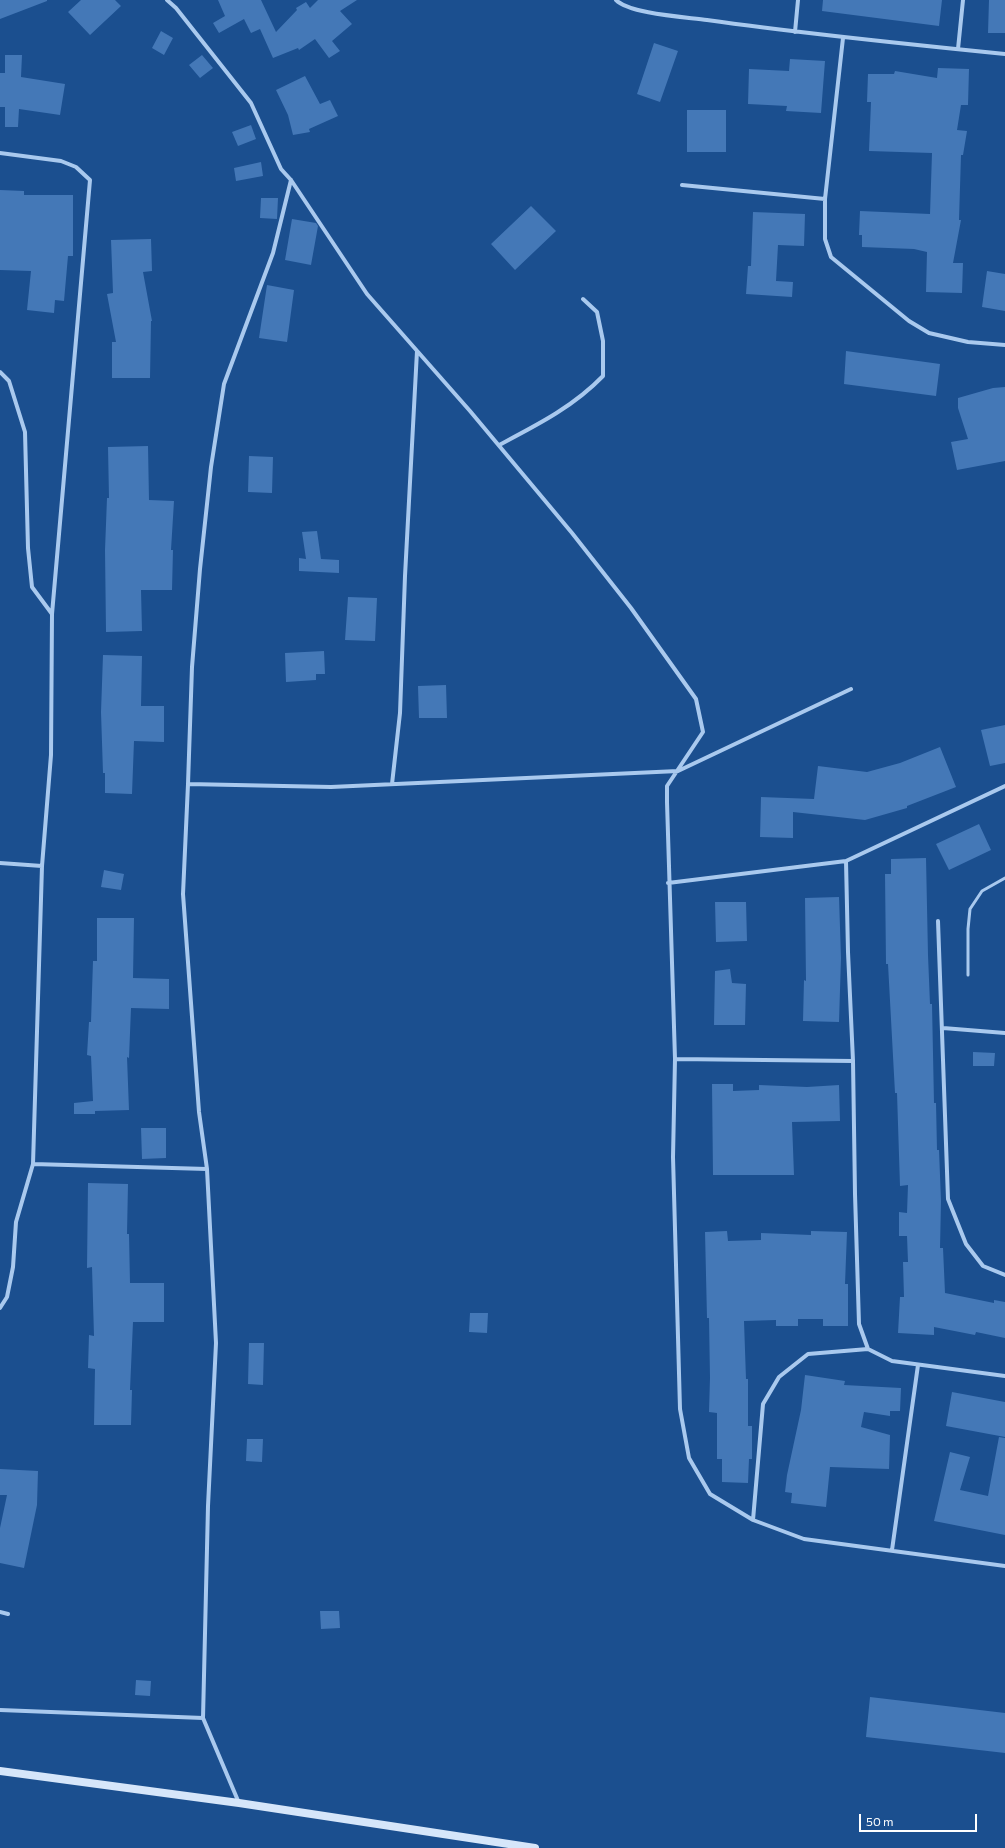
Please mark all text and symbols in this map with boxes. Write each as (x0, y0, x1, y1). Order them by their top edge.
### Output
scale bar (861, 1806, 979, 1832)
text: 50 m (866, 1814, 894, 1828)

